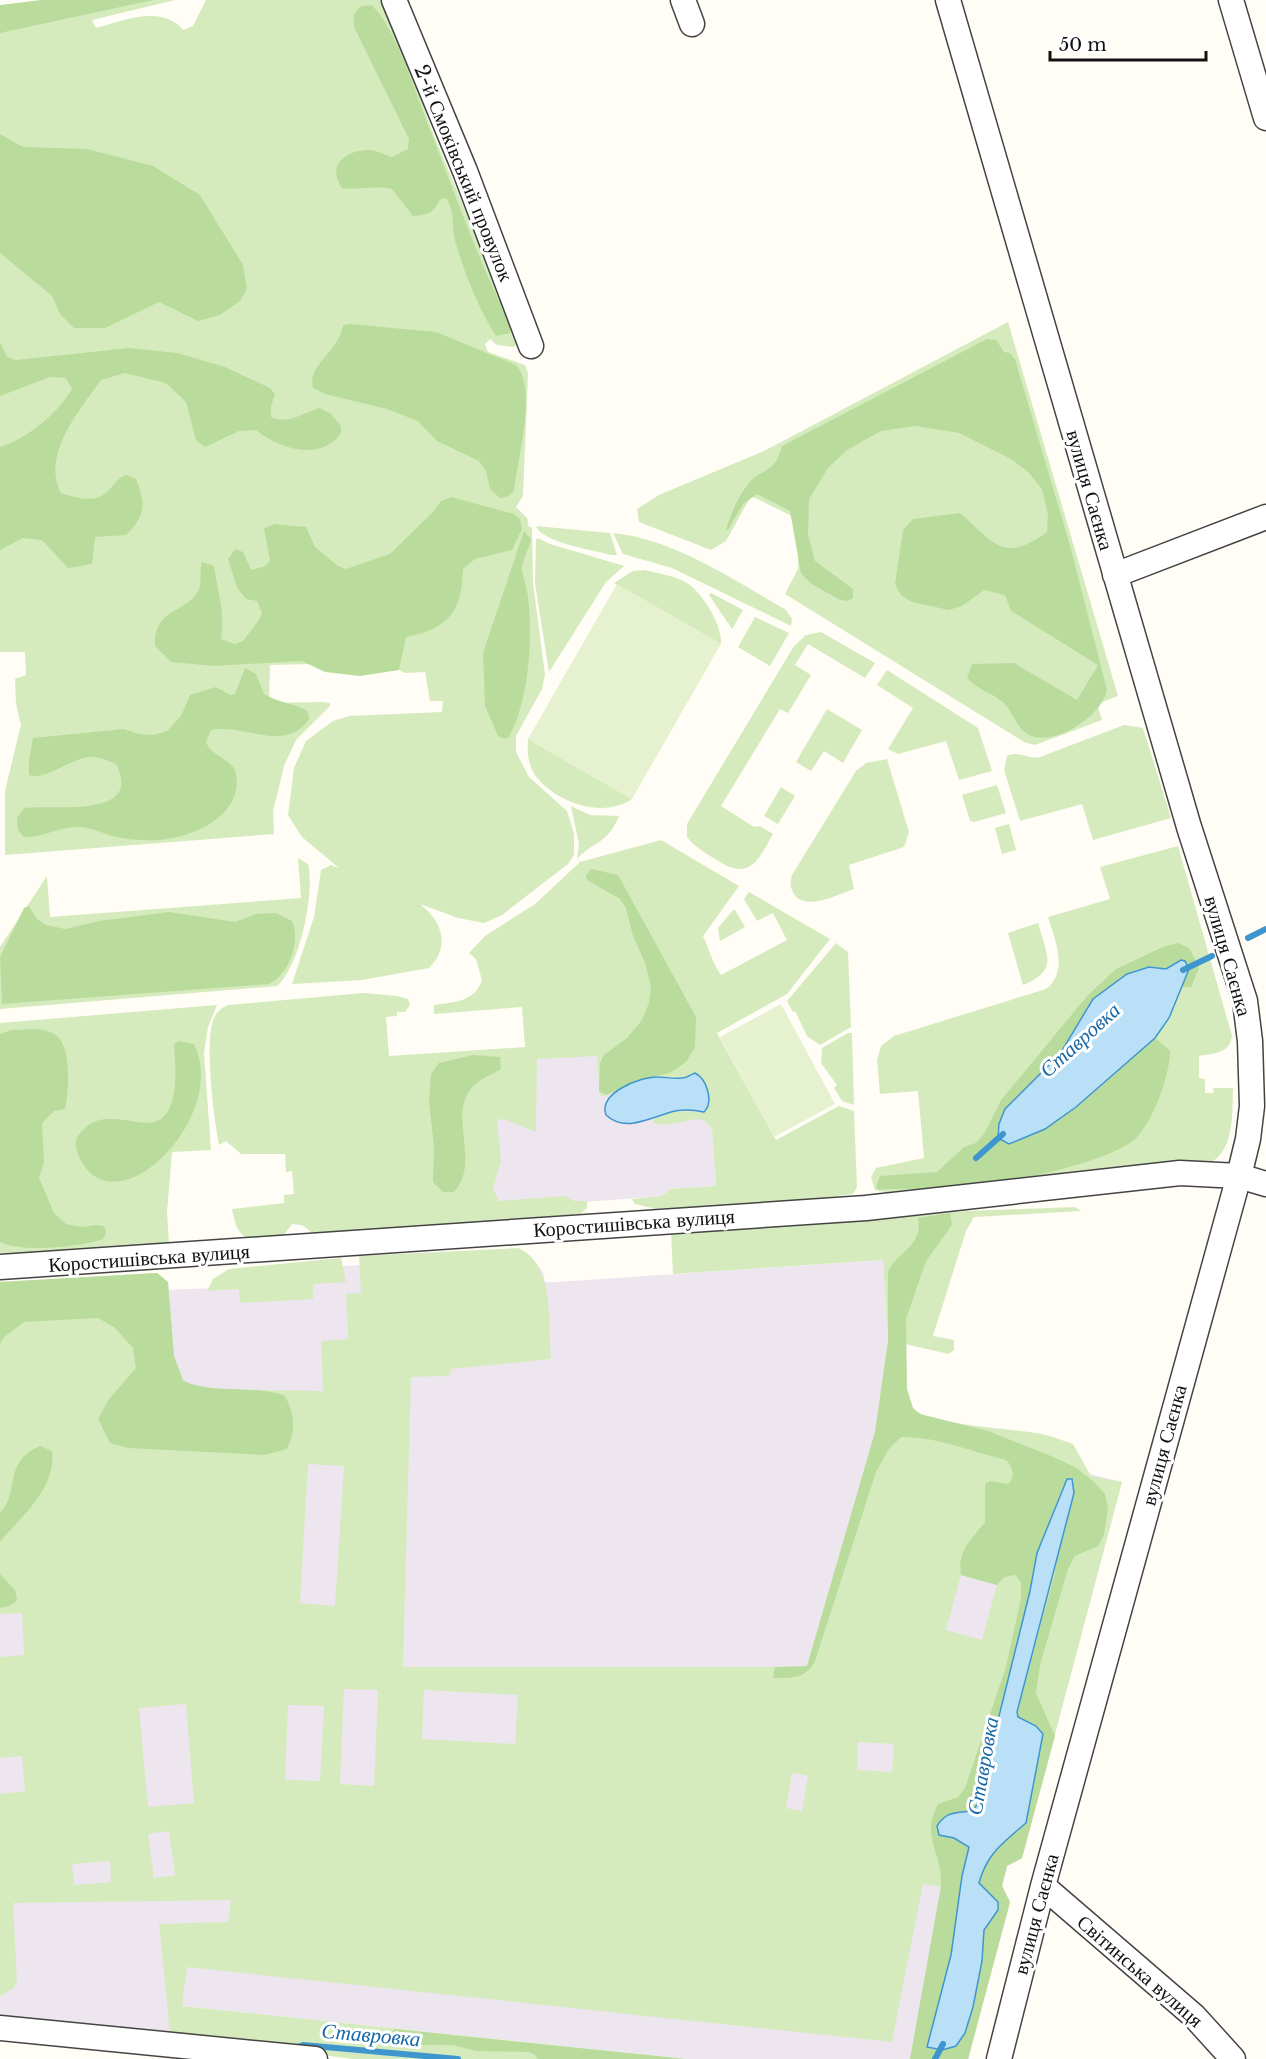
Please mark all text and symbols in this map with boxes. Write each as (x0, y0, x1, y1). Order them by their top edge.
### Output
scale bar (1050, 24, 1206, 62)
text: 50 m (1059, 34, 1107, 56)
street label: 2-й Смоківський провулок (409, 61, 519, 285)
street label: вулиця Саєнка (1061, 427, 1119, 553)
street label: вулиця Саєнка (1199, 893, 1257, 1019)
water label: Ставровка (1034, 997, 1126, 1083)
street label: Коростишівська вулиця (532, 1204, 736, 1242)
street label: Коростишівська вулиця (47, 1239, 251, 1277)
street label: вулиця Саєнка (1136, 1382, 1192, 1508)
water label: Ставровка (962, 1715, 1004, 1817)
street label: вулиця Саєнка (1008, 1851, 1064, 1977)
street label: Світинська вулиця (1072, 1910, 1208, 2032)
water label: Ставровка (320, 2018, 422, 2052)

